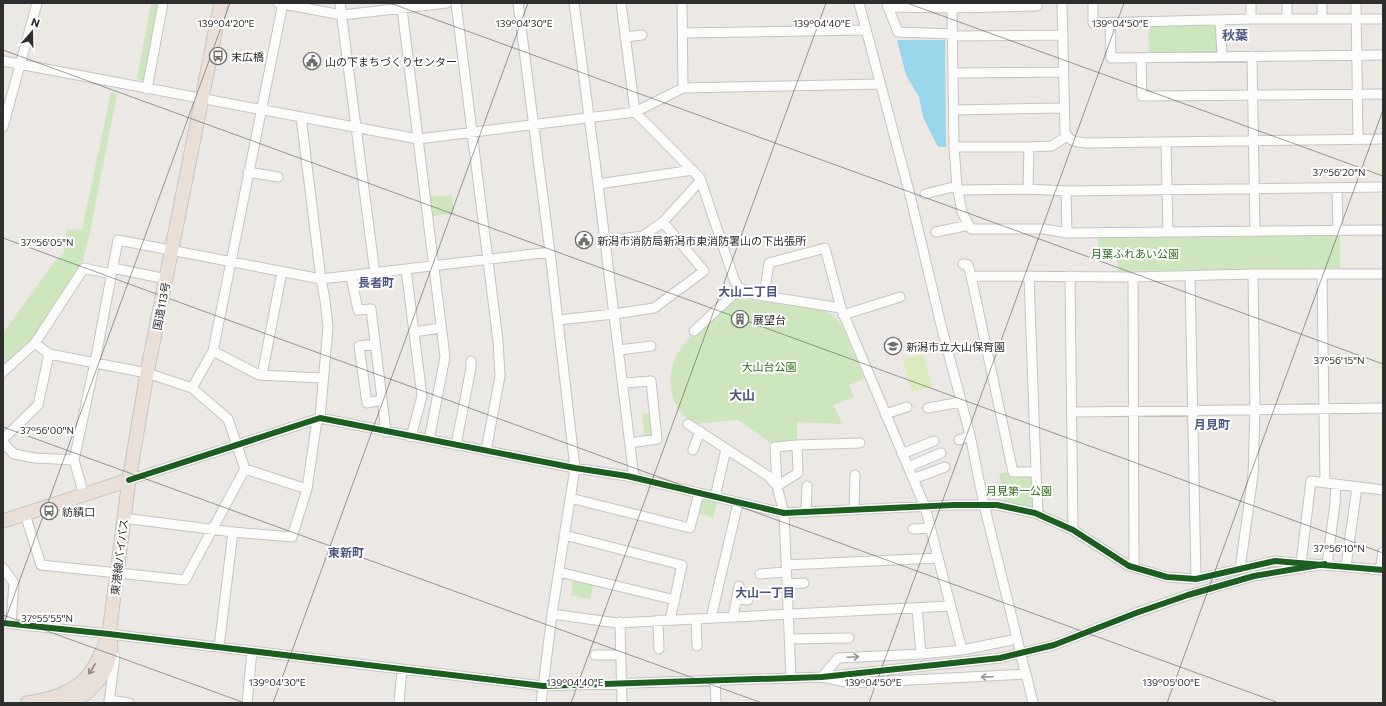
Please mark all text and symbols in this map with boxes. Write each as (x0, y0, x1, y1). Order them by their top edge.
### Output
north arrow (12, 12, 52, 52)
text: N (29, 15, 42, 30)
text: 139°04'20"E (198, 17, 255, 29)
text: 139°04'30"E (495, 17, 553, 29)
text: 139°04'40"E (793, 17, 851, 29)
text: 139°04'50"E (1091, 17, 1149, 29)
district label: 秋葉 (1222, 27, 1248, 43)
bus stop icon: 末広橋 (208, 46, 228, 66)
place label: 末広橋 (231, 50, 264, 63)
public building icon: 山の下まちづくりセンター (302, 51, 322, 71)
place label: 山の下まちづくりセンター (325, 55, 457, 68)
text: 37°56'20"N (1313, 166, 1365, 178)
public building icon: 新潟市消防局新潟市東消防署山の下出張所 (574, 230, 594, 250)
place label: 新潟市消防局新潟市東消防署山の下出張所 (597, 234, 807, 247)
text: 37°56'05"N (20, 236, 74, 248)
park label: 月葉ふれあい公園 (1091, 247, 1179, 260)
district label: 長者町 (358, 275, 394, 289)
street label: 国道113号 (150, 281, 172, 331)
district label: 大山二丁目 (718, 284, 778, 298)
building icon: 展望台 (730, 309, 750, 329)
place label: 展望台 (753, 313, 786, 326)
school or university icon: 新潟市立大山保育園 (883, 336, 903, 356)
place label: 新潟市立大山保育園 (906, 340, 1005, 353)
text: 37°56'15"N (1314, 354, 1364, 366)
park label: 大山台公園 (742, 360, 797, 373)
district label: 大山 (729, 387, 755, 403)
district label: 月見町 (1194, 417, 1230, 431)
text: 37°56'00"N (20, 424, 74, 436)
park label: 月見第一公園 (986, 484, 1052, 497)
bus stop icon: 紡績口 (39, 501, 59, 521)
place label: 紡績口 (62, 505, 95, 518)
street label: 東港線バイパス (108, 518, 130, 596)
text: 37°56'10"N (1313, 542, 1365, 554)
district label: 東新町 (328, 545, 364, 559)
district label: 大山一丁目 (735, 585, 795, 599)
text: 37°55'55"N (21, 612, 73, 624)
one-way arrow (846, 654, 859, 661)
one-way arrow (88, 663, 96, 675)
one-way arrow (981, 673, 994, 681)
text: 139°04'30"E (248, 676, 306, 688)
text: 139°04'40"E (546, 676, 604, 688)
text: 139°04'50"E (844, 676, 902, 688)
text: 139°05'00"E (1142, 676, 1200, 688)

